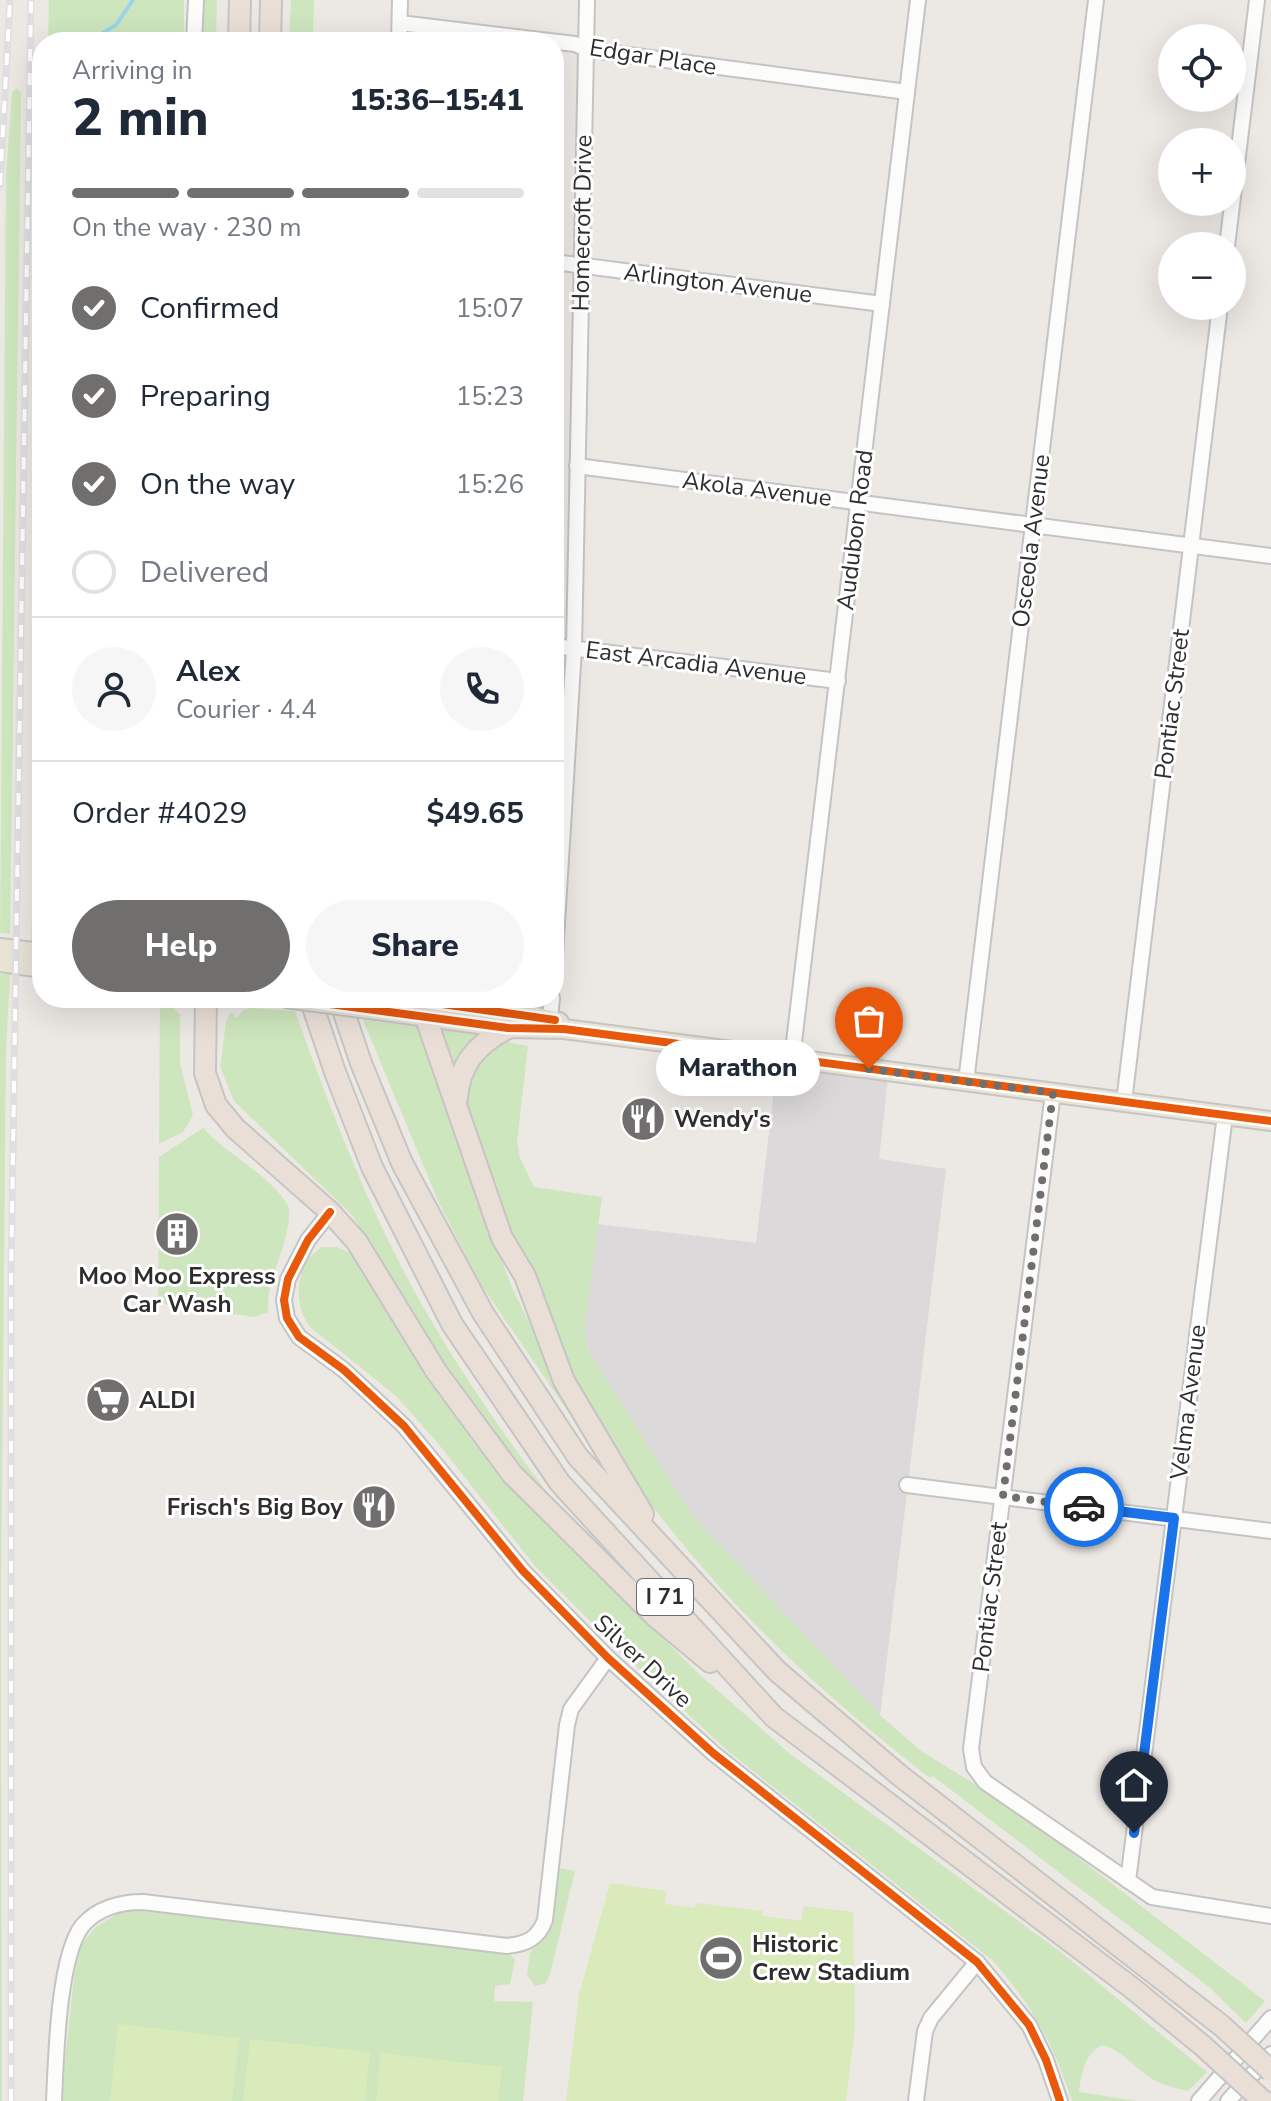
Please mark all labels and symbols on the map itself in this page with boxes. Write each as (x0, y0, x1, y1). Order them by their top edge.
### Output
street label: Edgar Place (587, 31, 719, 83)
street label: Homecroft Drive (564, 134, 600, 312)
street label: Arlington Avenue (622, 256, 814, 310)
street label: Audubon Road (829, 448, 881, 612)
street label: Osceola Avenue (1004, 452, 1058, 630)
street label: Akola Avenue (681, 464, 833, 514)
street label: Pontiac Street (1147, 626, 1197, 781)
street label: East Arcadia Avenue (584, 634, 808, 692)
pin (835, 987, 903, 1069)
callout: Marathon (657, 1041, 821, 1097)
restaurant icon: Wendy's (619, 1095, 667, 1143)
place label: Wendy's (674, 1103, 771, 1135)
building icon: Moo Moo Express Car Wash (153, 1210, 201, 1258)
place label: Moo Moo Express Car Wash (78, 1260, 276, 1320)
street label: Velma Avenue (1162, 1323, 1213, 1482)
supermarket icon: ALDI (84, 1376, 132, 1424)
place label: ALDI (139, 1384, 195, 1416)
courier (1044, 1467, 1124, 1547)
restaurant icon: Frisch's Big Boy (350, 1483, 398, 1531)
place label: Frisch's Big Boy (167, 1491, 343, 1523)
street label: Pontiac Street (965, 1519, 1015, 1674)
road number: I 71 (637, 1579, 693, 1615)
street label: Silver Drive (587, 1607, 699, 1715)
pin (1100, 1751, 1168, 1833)
place label: Historic Crew Stadium (752, 1928, 910, 1988)
sports icon: Historic Crew Stadium (697, 1934, 745, 1982)

